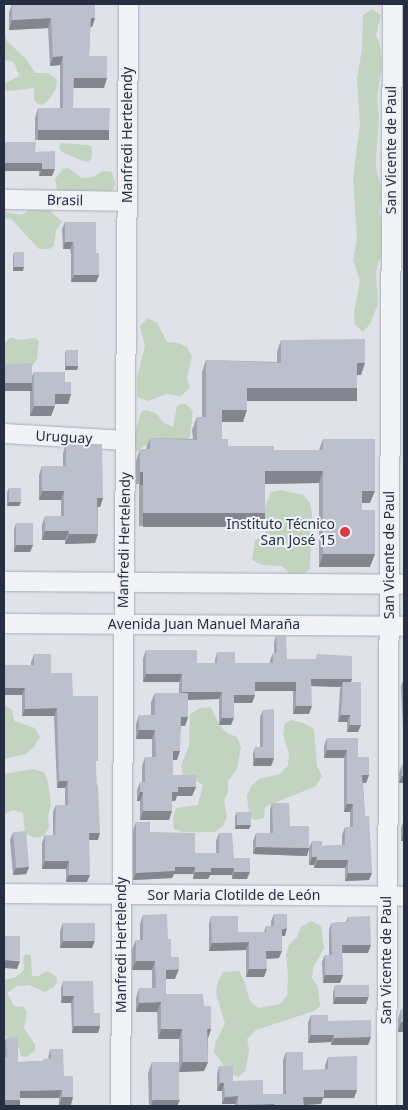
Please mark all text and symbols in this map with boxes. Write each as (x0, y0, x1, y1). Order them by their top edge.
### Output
street label: Manfredi Hertelendy (119, 67, 135, 203)
street label: San Vicente de Paul (383, 86, 399, 214)
street label: Brasil (47, 191, 83, 209)
street label: Uruguay (35, 427, 93, 447)
street label: Manfredi Hertelendy (114, 472, 134, 608)
street label: San Vicente de Paul (381, 491, 397, 619)
place label: Instituto Técnico San José 15 (226, 516, 335, 548)
marker: Instituto Técnico San José 15 (339, 526, 351, 538)
street label: Avenida Juan Manuel Maraña (108, 616, 300, 632)
street label: Manfredi Hertelendy (113, 877, 129, 1013)
street label: Sor Maria Clotilde de León (148, 887, 320, 903)
street label: San Vicente de Paul (378, 896, 394, 1024)

